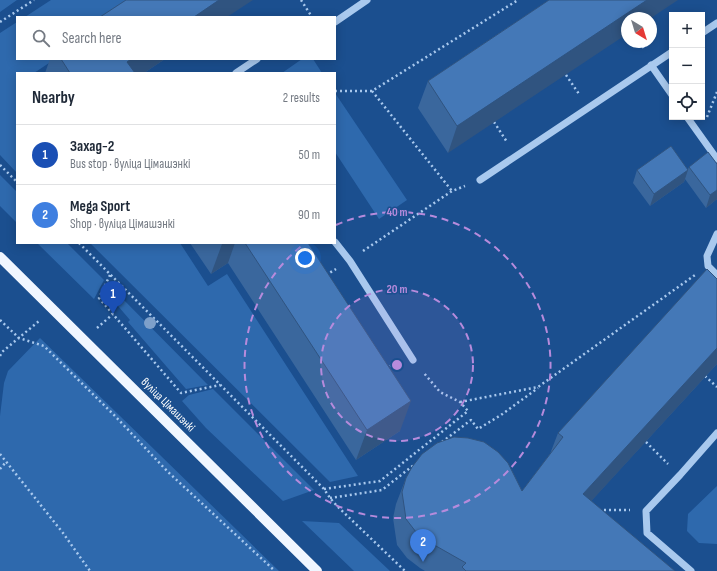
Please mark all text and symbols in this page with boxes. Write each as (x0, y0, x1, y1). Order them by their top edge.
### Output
north arrow (621, 12, 657, 48)
map controls (669, 12, 705, 120)
button: + (669, 12, 705, 48)
search box (16, 16, 336, 60)
icon: search (30, 27, 52, 49)
text: Search here (62, 29, 122, 48)
button: − (669, 48, 705, 84)
button: locate (669, 84, 705, 120)
text: Nearby (32, 88, 75, 108)
text: 2 results (283, 90, 320, 106)
text: Захад-2 (70, 137, 114, 156)
text: 1 (42, 147, 48, 163)
text: 50 m (299, 147, 320, 163)
text: Bus stop · вуліца Цімашэнкі (70, 156, 190, 172)
text: Mega Sport (70, 197, 130, 216)
text: 40 m (386, 205, 408, 220)
text: 2 (42, 207, 48, 223)
text: 90 m (298, 207, 320, 223)
text: Shop · вуліца Цімашэнкі (70, 216, 175, 232)
your location (295, 248, 315, 268)
pin: 1 (100, 281, 126, 314)
text: 20 m (387, 282, 407, 297)
centre of rings (390, 358, 404, 372)
street label: вуліца Цімашэнкі (138, 375, 198, 435)
pin: 2 (410, 529, 436, 562)

